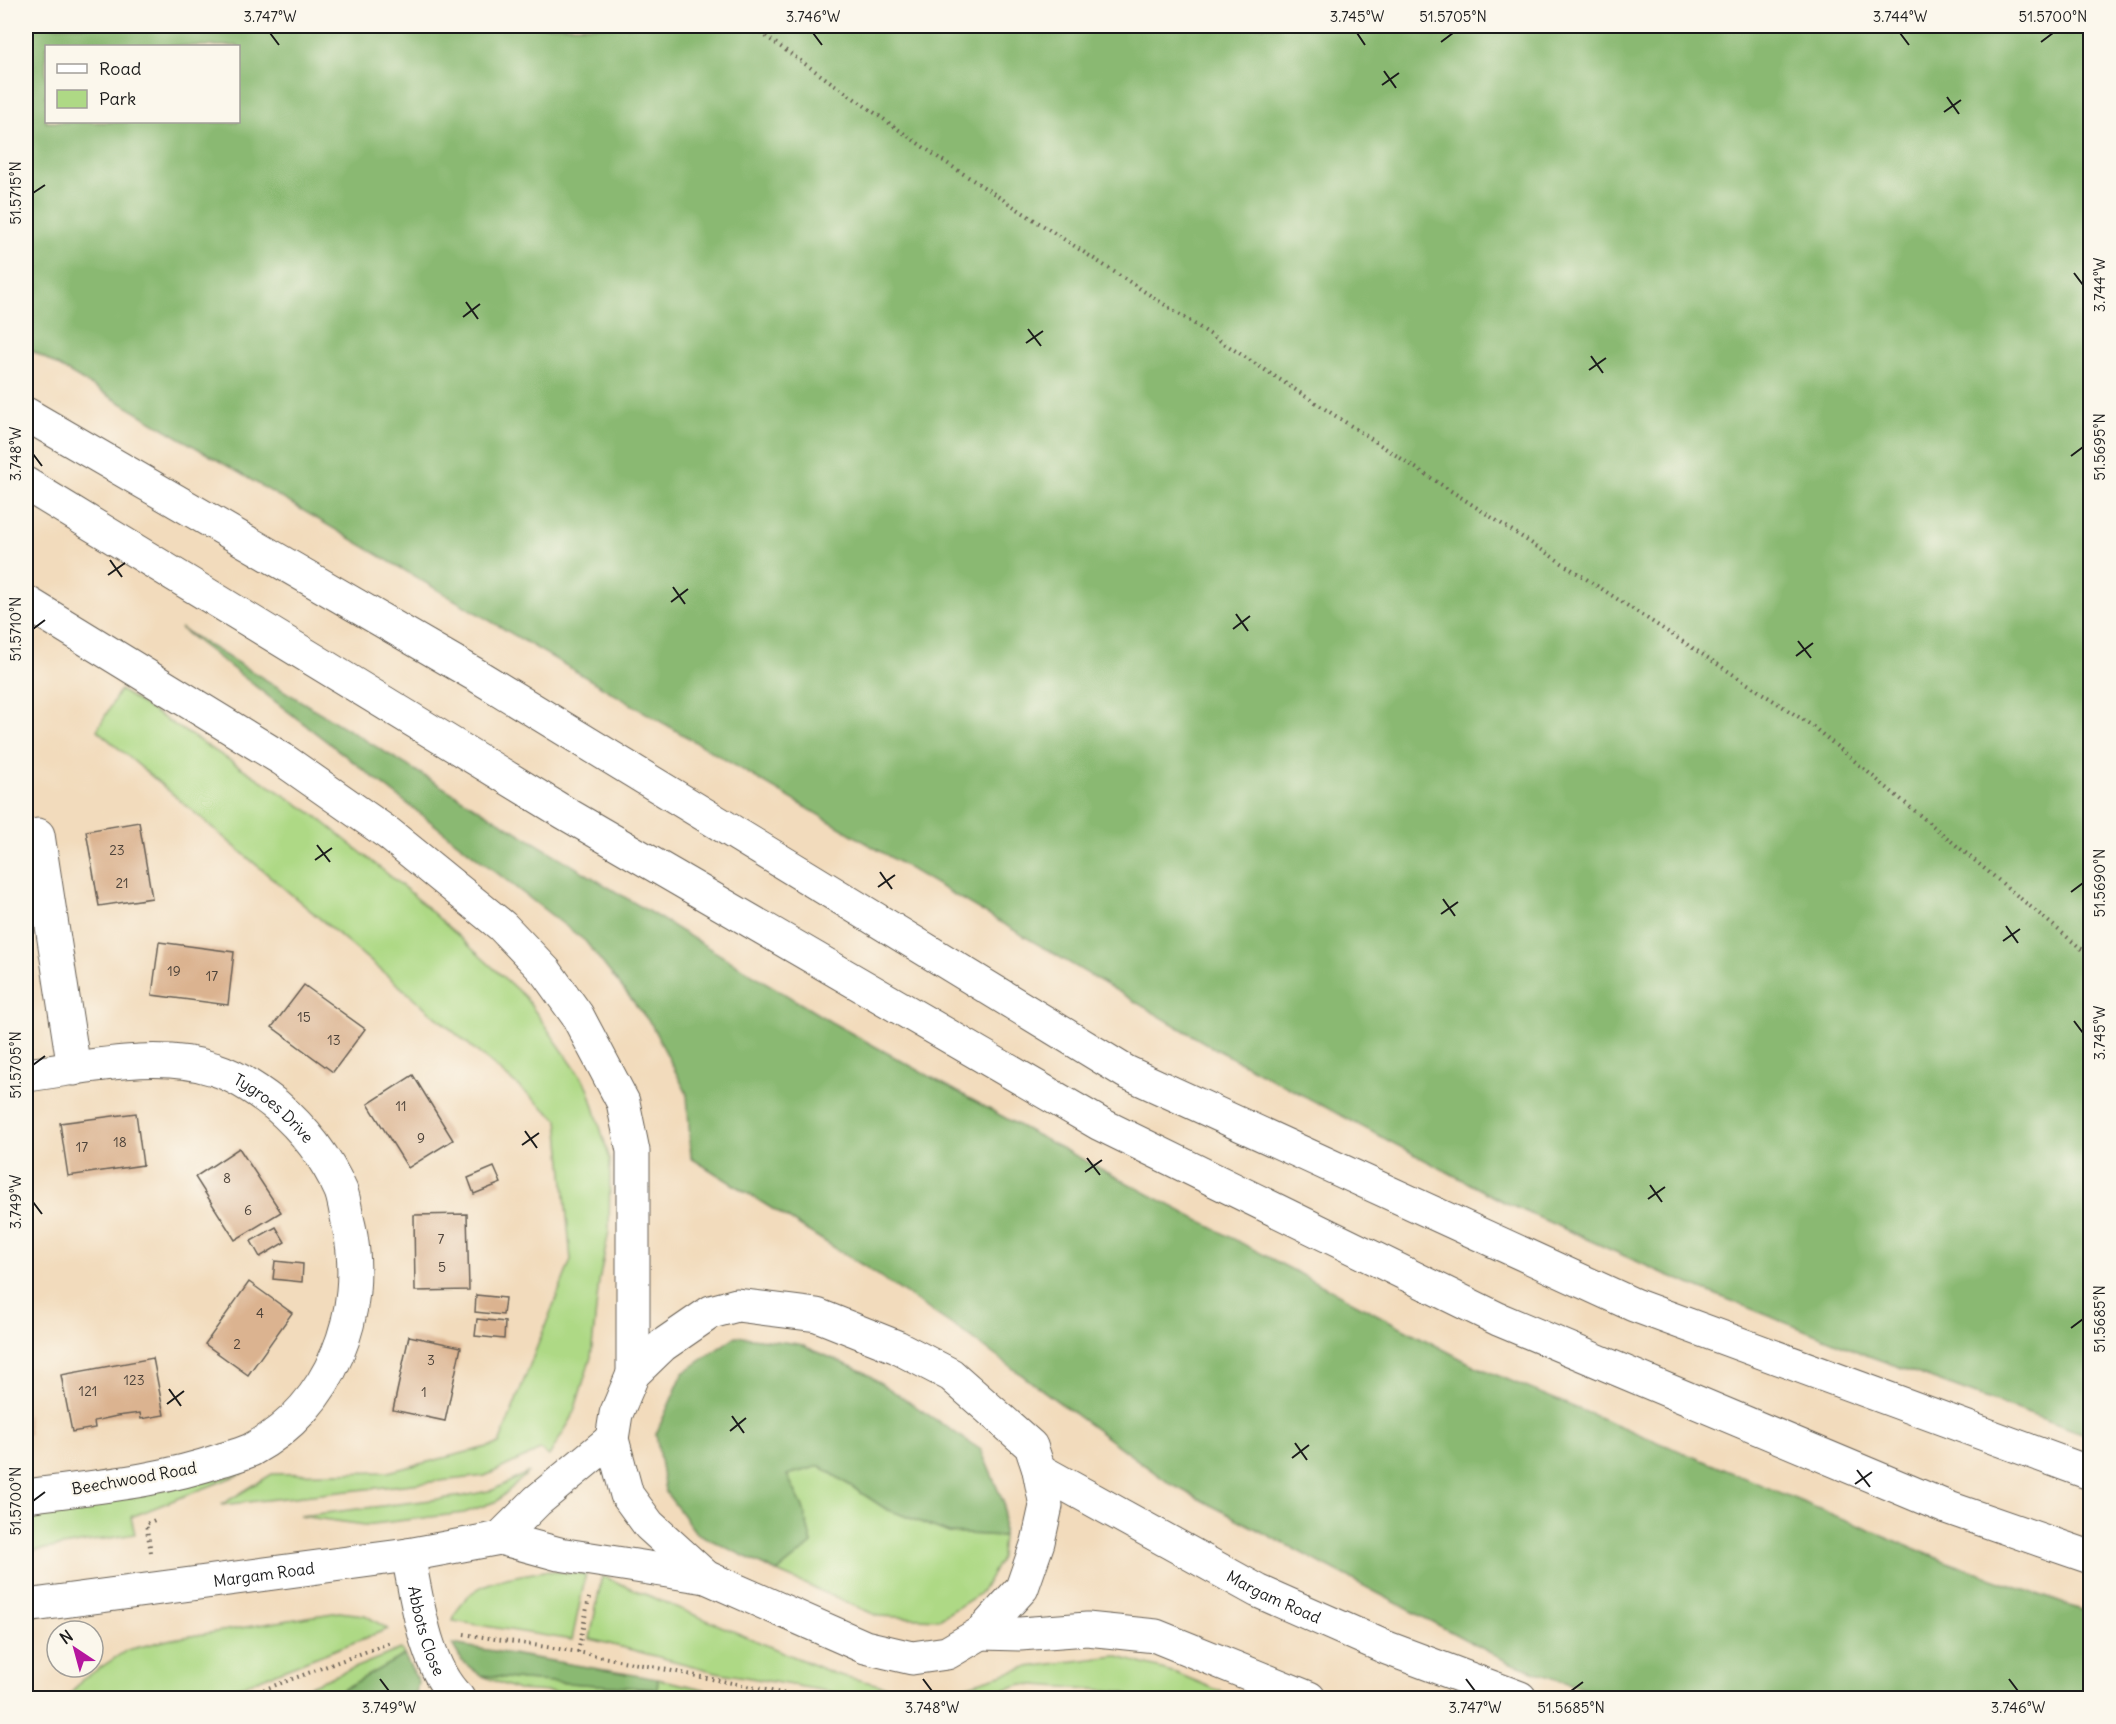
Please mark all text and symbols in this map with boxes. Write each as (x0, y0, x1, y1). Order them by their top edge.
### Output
text: 3.747°W (243, 7, 297, 26)
text: 3.746°W (786, 7, 841, 26)
text: 3.745°W (1330, 7, 1385, 26)
text: 51.5705°N (1419, 7, 1487, 26)
text: 3.744°W (1873, 7, 1928, 26)
text: 51.5700°N (2019, 7, 2087, 26)
legend (45, 45, 240, 123)
text: Road (99, 57, 142, 80)
text: Park (99, 87, 136, 110)
text: 51.5715°N (6, 161, 25, 225)
text: 3.744°W (2090, 257, 2109, 312)
text: 51.5695°N (2090, 413, 2109, 481)
text: 3.748°W (6, 426, 25, 481)
text: 51.5710°N (6, 597, 25, 661)
house number: 23 (109, 841, 125, 859)
text: 51.5690°N (2090, 849, 2109, 917)
house number: 21 (115, 874, 129, 892)
house number: 19 (167, 962, 181, 980)
house number: 17 (206, 967, 218, 985)
text: 3.745°W (2090, 1005, 2109, 1060)
house number: 15 (297, 1008, 311, 1026)
text: 51.5705°N (6, 1031, 25, 1099)
house number: 13 (327, 1031, 341, 1049)
street label: Tygroes Drive (231, 1069, 318, 1147)
house number: 11 (395, 1097, 407, 1115)
house number: 9 (417, 1129, 425, 1147)
house number: 18 (113, 1133, 127, 1151)
house number: 17 (76, 1138, 88, 1156)
house number: 8 (223, 1169, 231, 1187)
text: 3.749°W (6, 1174, 25, 1229)
house number: 6 (244, 1201, 252, 1219)
house number: 7 (438, 1230, 445, 1248)
house number: 5 (438, 1258, 446, 1276)
text: 51.5685°N (2090, 1285, 2109, 1353)
house number: 4 (256, 1304, 264, 1322)
house number: 2 (233, 1335, 241, 1353)
house number: 3 (427, 1351, 435, 1369)
house number: 123 (123, 1371, 145, 1389)
house number: 121 (79, 1382, 97, 1400)
house number: 1 (421, 1383, 427, 1401)
street label: Beechwood Road (70, 1457, 198, 1499)
text: 51.5700°N (6, 1467, 25, 1535)
street label: Margam Road (212, 1558, 316, 1591)
street label: Margam Road (1223, 1566, 1324, 1628)
street label: Abbots Close (404, 1584, 449, 1679)
north arrow (45, 1619, 105, 1679)
text: N (56, 1626, 77, 1648)
text: 3.749°W (362, 1698, 417, 1717)
text: 3.748°W (905, 1698, 960, 1717)
text: 3.747°W (1448, 1698, 1502, 1717)
text: 51.5685°N (1537, 1698, 1605, 1717)
text: 3.746°W (1991, 1698, 2046, 1717)

